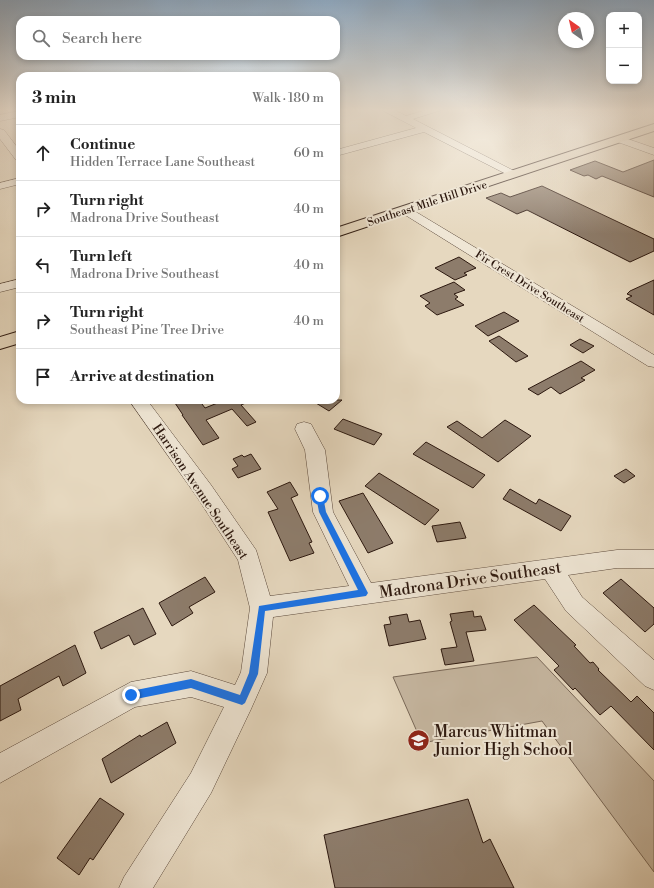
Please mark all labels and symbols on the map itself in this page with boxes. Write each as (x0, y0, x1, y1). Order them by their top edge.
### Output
north arrow (558, 12, 594, 48)
street label: Southeast Mile Hill Drive (366, 178, 489, 230)
street label: Fir Crest Drive Southeast (472, 247, 587, 326)
street label: Harrison Avenue Southeast (149, 421, 252, 563)
route start (311, 487, 329, 505)
street label: Madrona Drive Southeast (378, 557, 563, 603)
route end (122, 686, 140, 704)
place label: Marcus Whitman Junior High School (433, 722, 573, 760)
school or university icon: Marcus Whitman Junior High School (406, 727, 432, 753)

